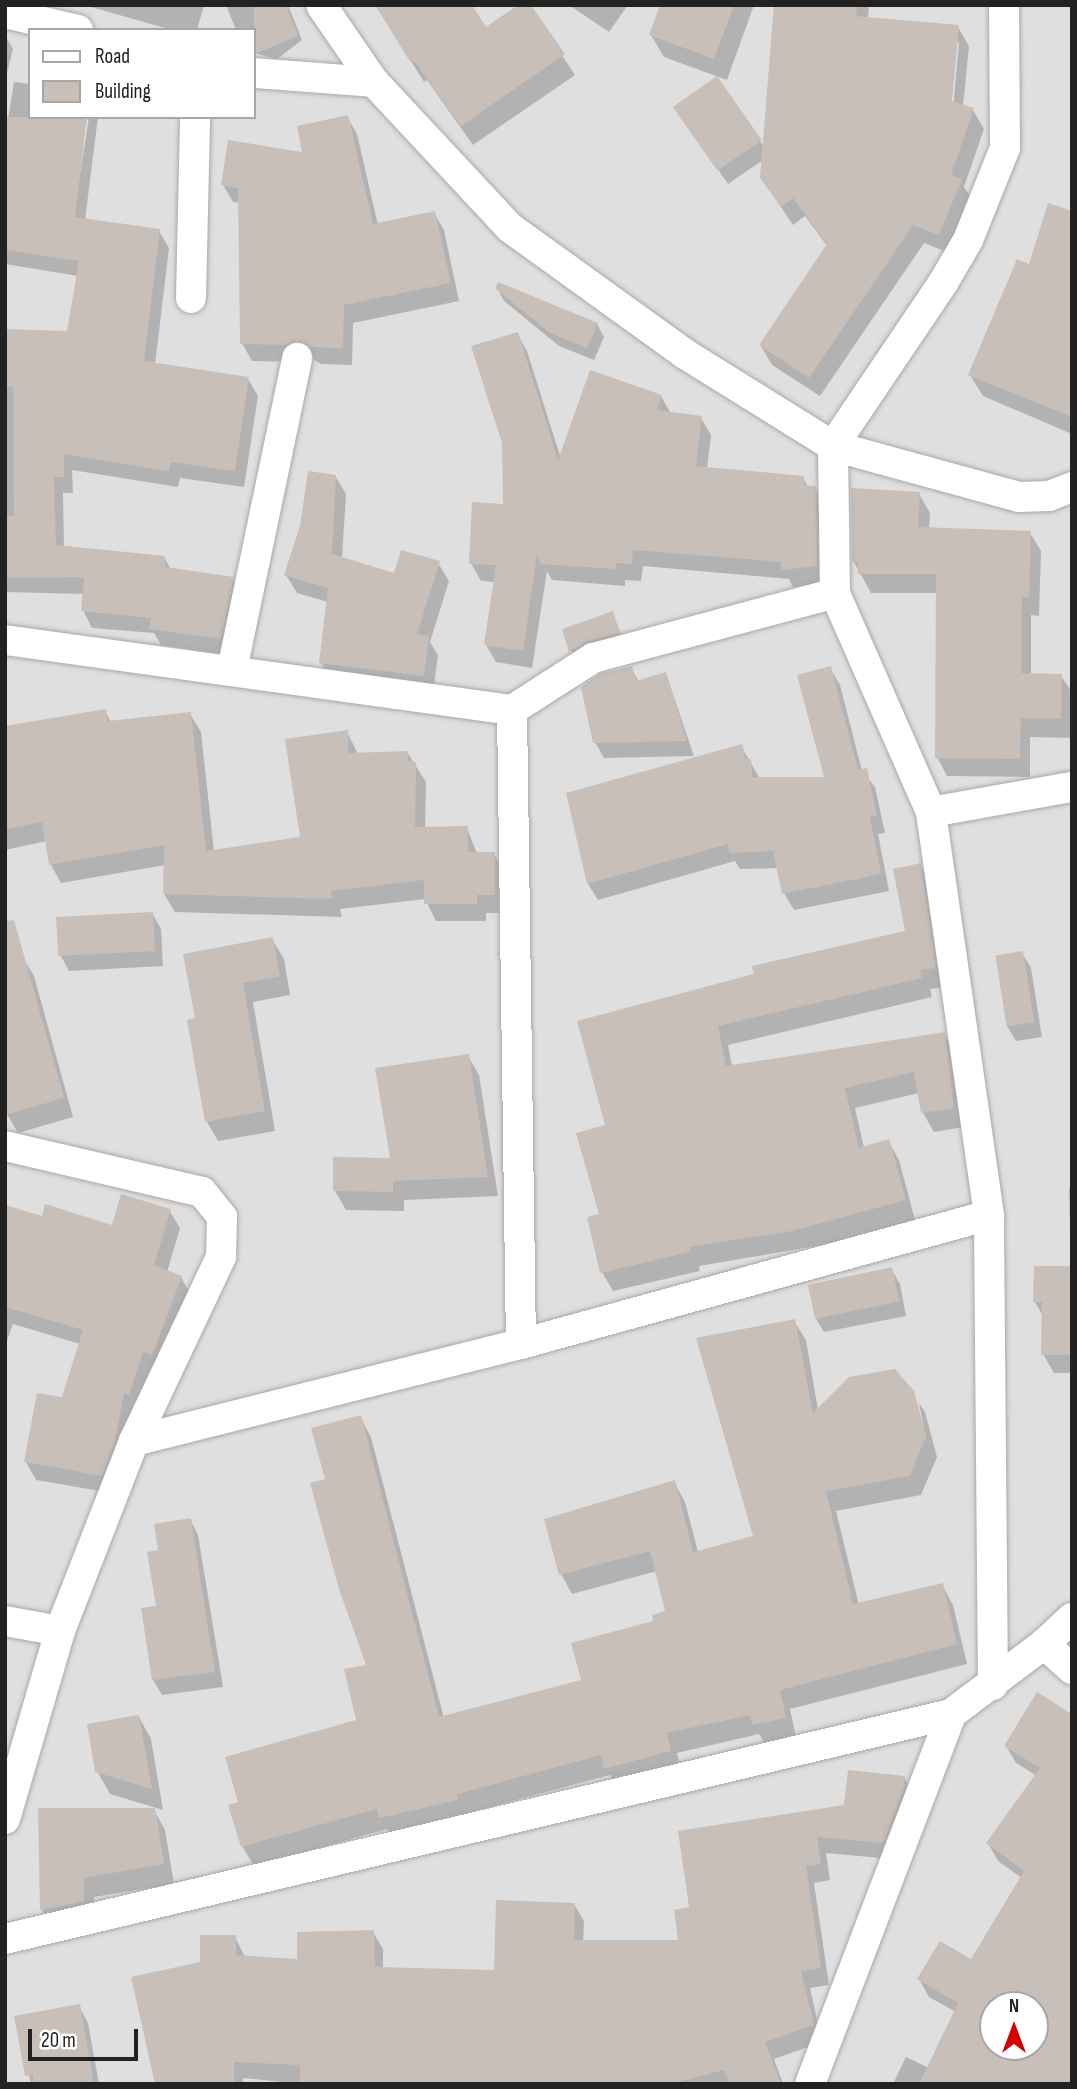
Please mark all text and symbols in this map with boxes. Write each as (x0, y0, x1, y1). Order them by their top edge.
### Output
legend (28, 28, 256, 119)
text: Road (95, 44, 130, 69)
text: Building (95, 79, 151, 104)
north arrow (979, 1991, 1049, 2061)
text: N (1009, 1995, 1019, 2018)
scale bar (32, 2016, 142, 2060)
text: 20 m (41, 2028, 76, 2053)

